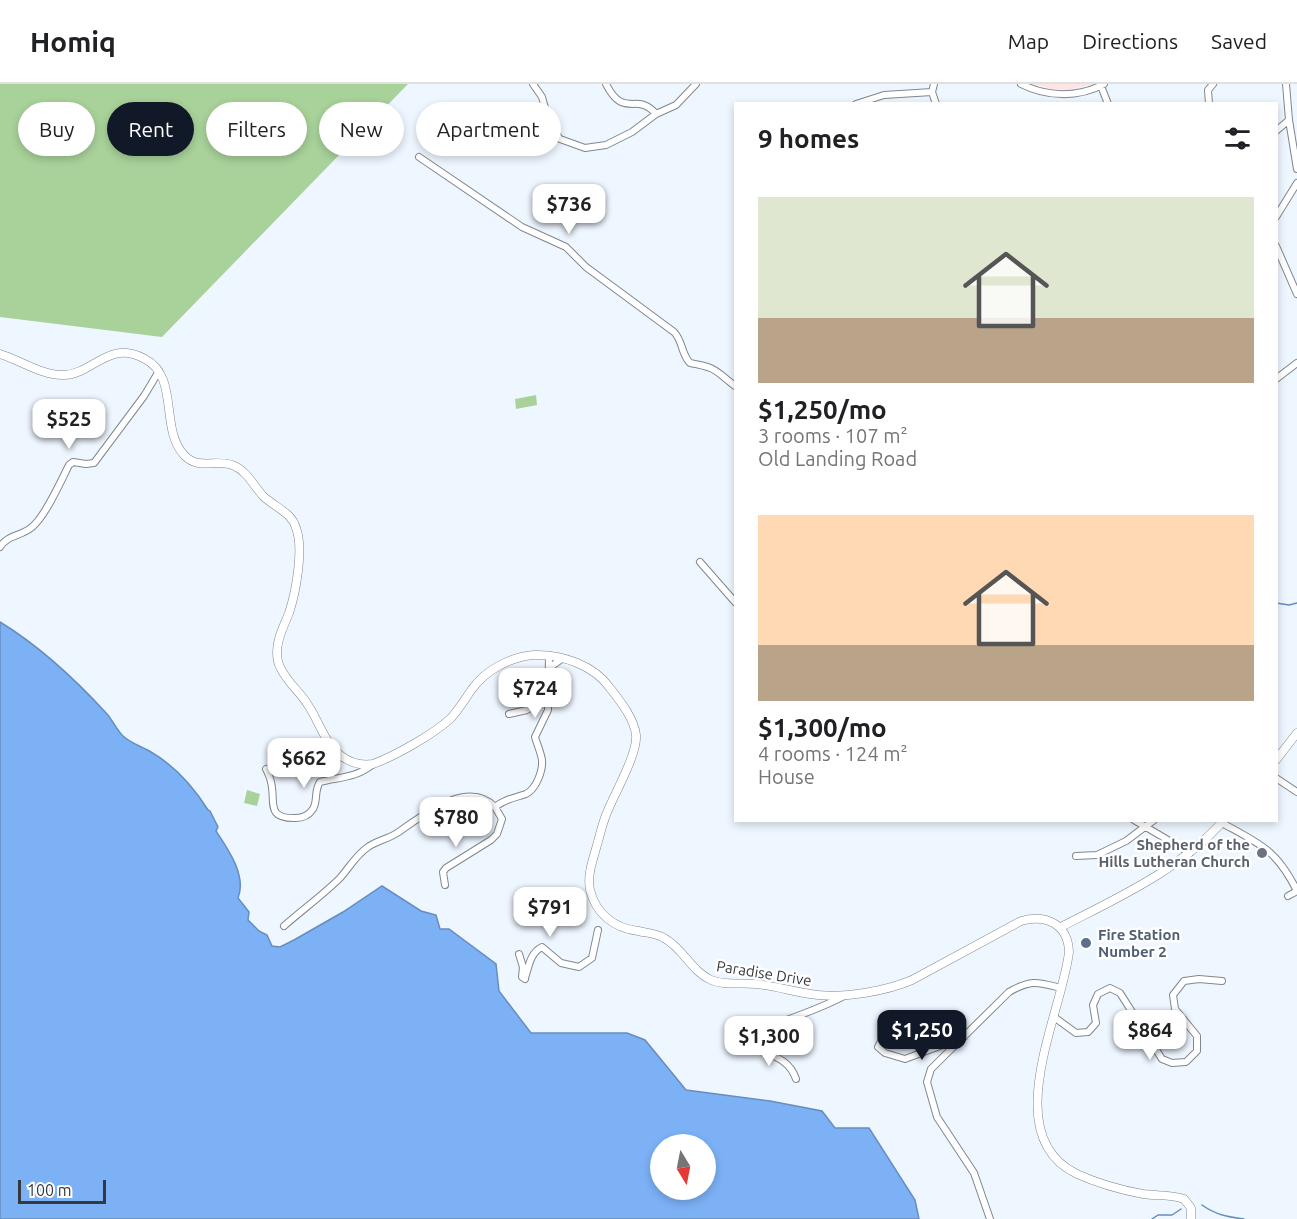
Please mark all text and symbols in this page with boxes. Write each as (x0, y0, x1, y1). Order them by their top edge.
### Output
text: Homiq (30, 26, 116, 57)
text: Map (1008, 29, 1049, 53)
text: Directions (1082, 29, 1178, 53)
text: Saved (1211, 29, 1267, 53)
chip: Buy (18, 102, 95, 156)
chip: Rent (107, 102, 194, 156)
chip: Filters (206, 102, 307, 156)
chip: New (319, 102, 404, 156)
chip: Apartment (416, 102, 561, 156)
icon: filters (1221, 122, 1254, 155)
text: 9 homes (758, 124, 859, 153)
pin: $736 (533, 184, 605, 235)
text: $736 (546, 192, 592, 215)
icon: home (952, 236, 1060, 344)
text: $1,250/mo (758, 395, 887, 424)
pin: $525 (33, 399, 105, 450)
text: $525 (46, 407, 92, 430)
text: 3 rooms · 107 m² (758, 424, 908, 447)
text: Old Landing Road (758, 447, 917, 470)
icon: home (952, 554, 1060, 662)
pin: $724 (499, 668, 571, 719)
text: $724 (512, 676, 558, 699)
text: $1,300/mo (758, 713, 887, 742)
pin: $662 (268, 738, 340, 789)
text: 4 rooms · 124 m² (758, 742, 908, 765)
text: $662 (281, 746, 327, 769)
text: House (758, 765, 815, 788)
pin: $780 (420, 797, 492, 848)
text: $780 (433, 805, 479, 828)
place label: Shepherd of the Hills Lutheran Church (1098, 836, 1250, 870)
marker: Shepherd of the Hills Lutheran Church (1255, 846, 1269, 860)
pin: $791 (514, 887, 586, 938)
text: $791 (527, 895, 573, 918)
place label: Fire Station Number 2 (1098, 926, 1180, 960)
marker: Fire Station Number 2 (1079, 936, 1093, 950)
street label: Paradise Drive (715, 957, 813, 989)
pin: $1,250 (873, 1010, 971, 1061)
pin: $864 (1114, 1010, 1186, 1061)
pin: $1,300 (720, 1016, 818, 1067)
text: $1,250 (891, 1018, 953, 1041)
text: $864 (1127, 1018, 1173, 1041)
text: $1,300 (738, 1024, 800, 1047)
north arrow (650, 1134, 716, 1200)
map controls (650, 1134, 716, 1200)
scale bar (18, 1177, 106, 1204)
text: 100 m (27, 1181, 72, 1199)

